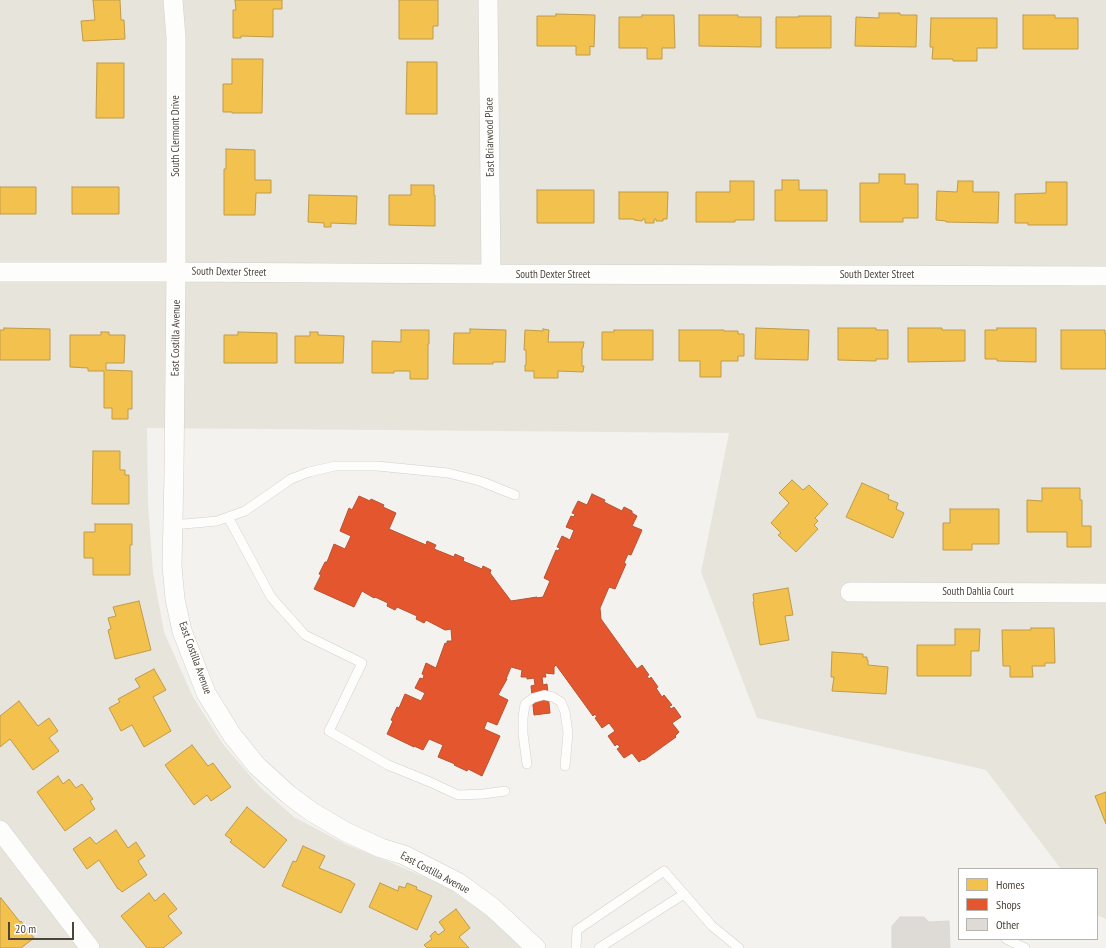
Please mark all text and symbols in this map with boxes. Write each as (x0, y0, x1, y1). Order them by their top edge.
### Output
street label: South Clermont Drive (169, 95, 183, 177)
street label: East Briarwood Place (483, 97, 497, 177)
street label: South Dexter Street (192, 265, 266, 279)
street label: South Dexter Street (516, 268, 590, 282)
street label: South Dexter Street (840, 268, 914, 282)
street label: East Costilla Avenue (169, 300, 183, 376)
street label: South Dahlia Court (942, 585, 1014, 599)
street label: East Costilla Avenue (176, 620, 214, 696)
street label: East Costilla Avenue (398, 849, 472, 897)
legend (958, 868, 1098, 940)
text: Homes (996, 877, 1024, 892)
text: Shops (996, 897, 1021, 912)
scale bar (10, 914, 76, 940)
text: Other (996, 917, 1019, 932)
text: 20 m (15, 921, 36, 936)

